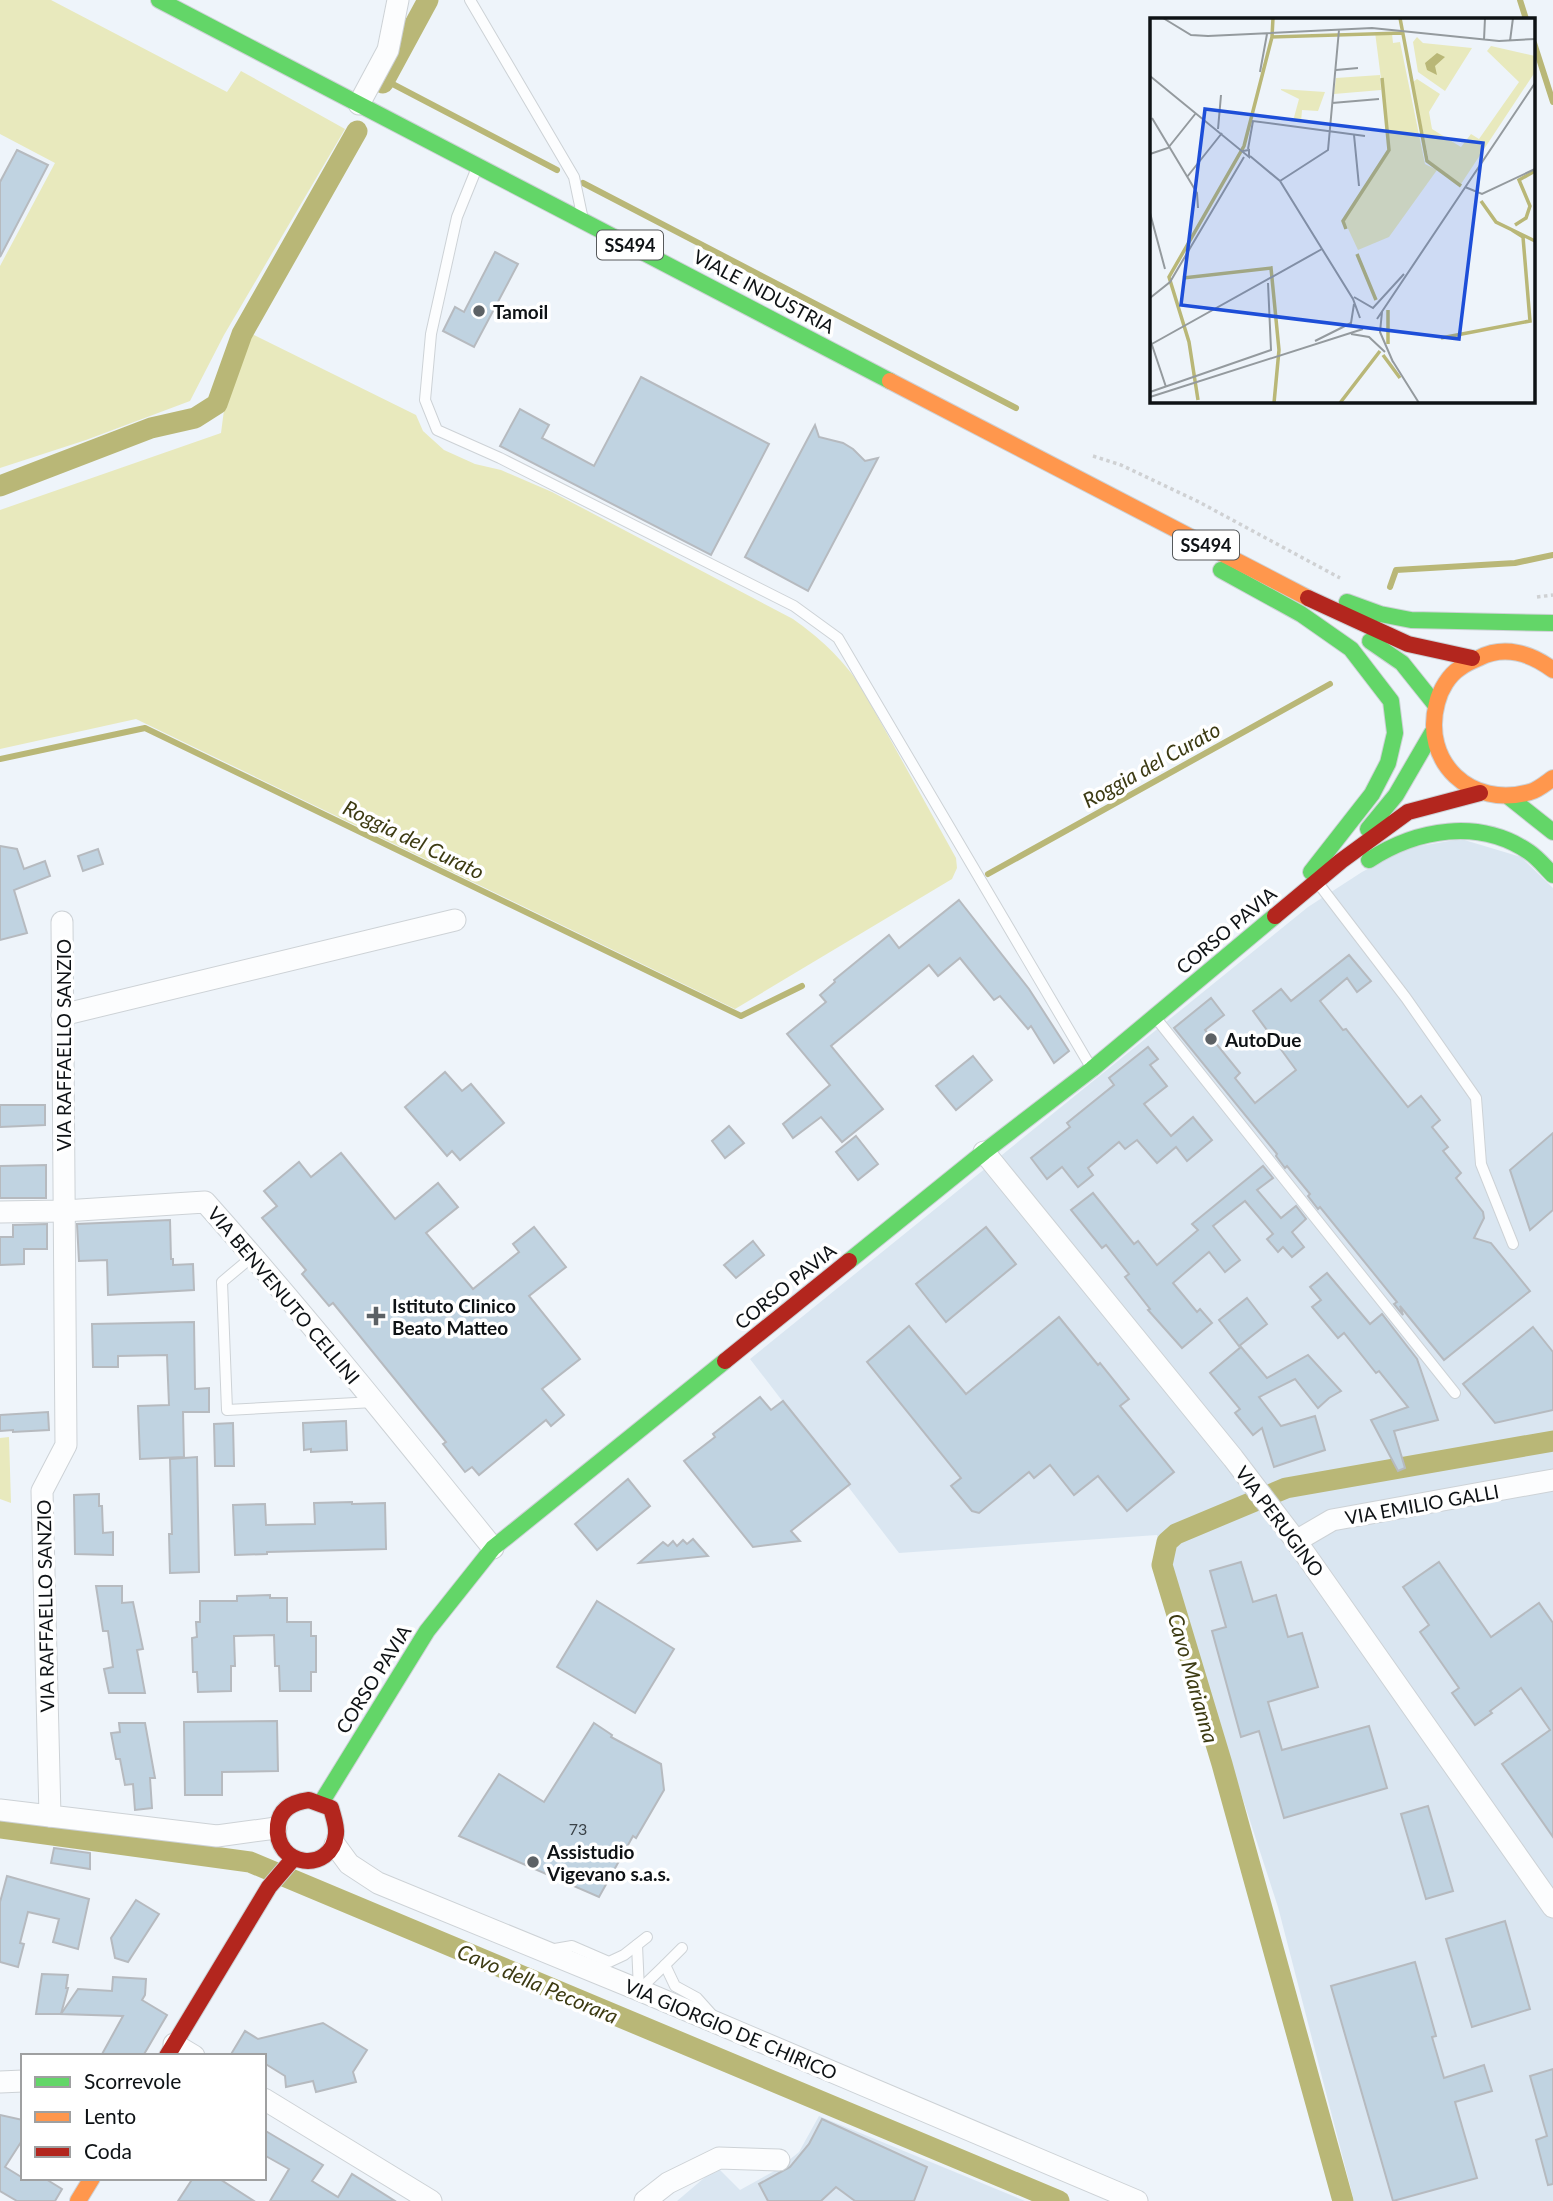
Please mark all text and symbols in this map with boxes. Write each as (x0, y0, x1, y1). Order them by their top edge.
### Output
inset map (1150, 18, 1536, 402)
road number: SS494 (597, 230, 663, 260)
street label: VIALE INDUSTRIA (690, 244, 839, 338)
place label: Tamoil (493, 300, 548, 323)
marker: Tamoil (471, 303, 487, 319)
road number: SS494 (1173, 530, 1239, 560)
water label: Roggia del Curato (1078, 716, 1224, 812)
water label: Roggia del Curato (340, 794, 489, 884)
street label: CORSO PAVIA (1171, 881, 1281, 978)
street label: VIA RAFFAELLO SANZIO (52, 939, 75, 1151)
place label: AutoDue (1224, 1028, 1302, 1051)
marker: AutoDue (1203, 1031, 1219, 1047)
street label: VIA BENVENUTO CELLINI (203, 1202, 365, 1388)
street label: CORSO PAVIA (730, 1238, 840, 1334)
place label: Istituto Clinico Beato Matteo (392, 1294, 516, 1339)
marker: Istituto Clinico Beato Matteo (366, 1306, 386, 1326)
street label: VIA PERUGINO (1231, 1461, 1329, 1581)
street label: VIA EMILIO GALLI (1343, 1479, 1501, 1529)
street label: VIA RAFFAELLO SANZIO (32, 1500, 58, 1712)
water label: Cavo Marianna (1164, 1610, 1224, 1746)
street label: CORSO PAVIA (331, 1621, 415, 1737)
house number: 73 (569, 1819, 587, 1838)
place label: Assistudio Vigevano s.a.s. (546, 1840, 670, 1885)
marker: Assistudio Vigevano s.a.s. (525, 1854, 541, 1870)
water label: Cavo della Pecorara (454, 1938, 622, 2028)
street label: VIA GIORGIO DE CHIRICO (621, 1974, 841, 2084)
legend (21, 2054, 266, 2180)
text: Scorrevole (84, 2068, 181, 2093)
text: Lento (84, 2103, 136, 2128)
text: Coda (84, 2138, 132, 2163)

